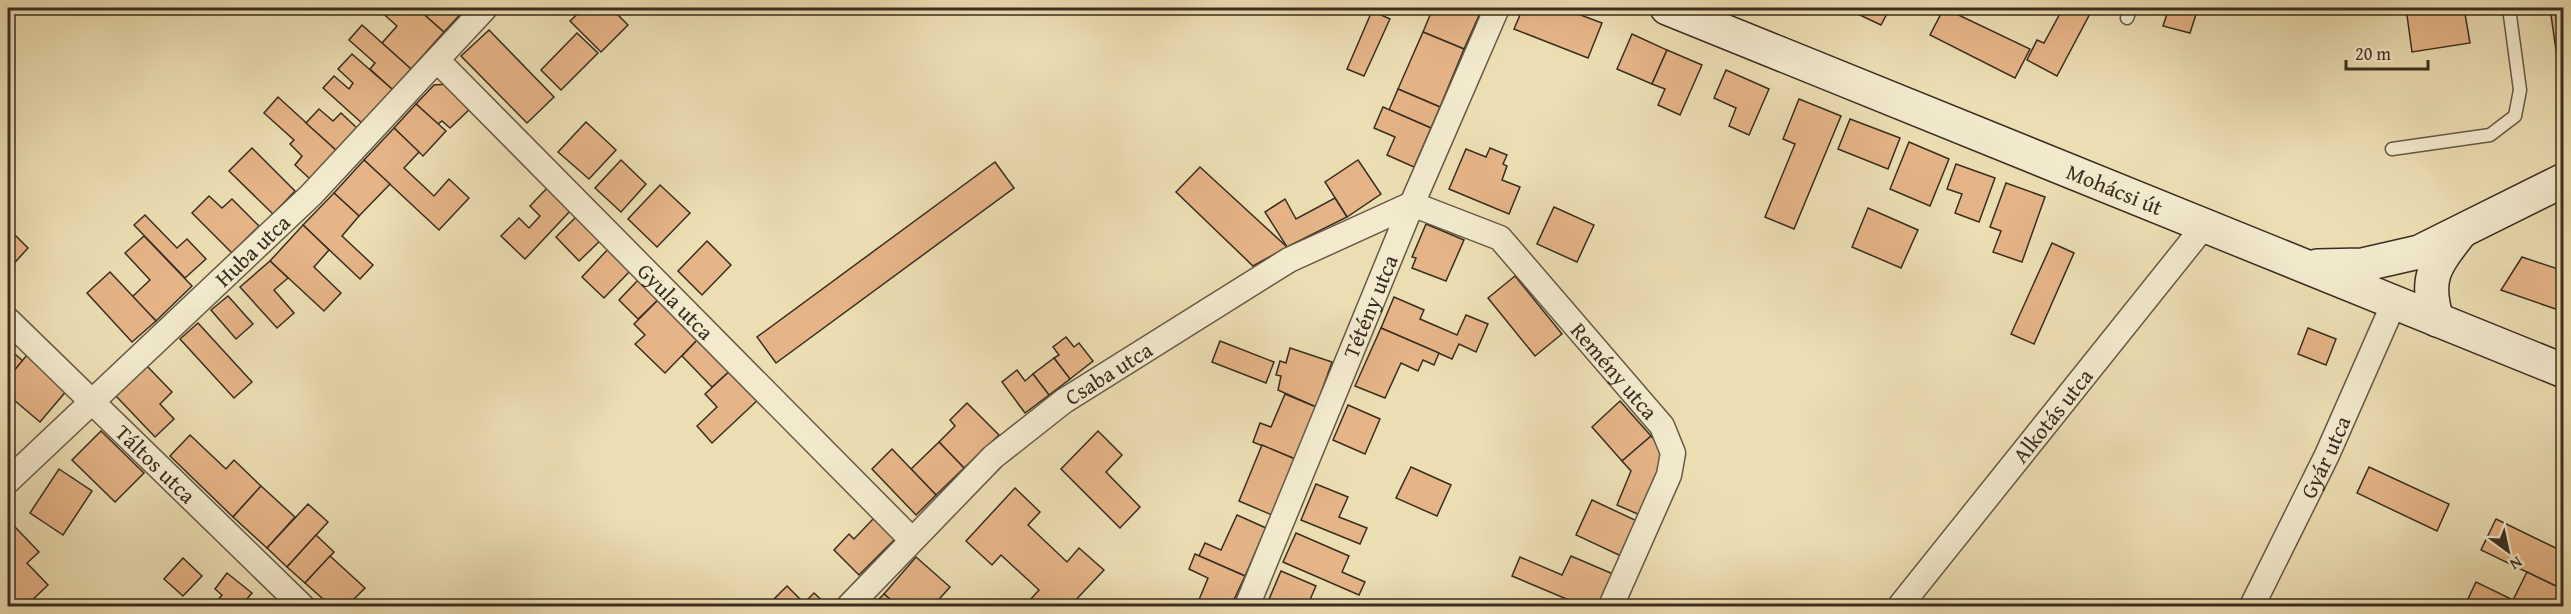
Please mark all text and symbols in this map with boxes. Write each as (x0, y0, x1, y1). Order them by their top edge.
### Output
scale bar (2346, 33, 2428, 71)
text: 20 m (2355, 40, 2391, 67)
street label: Mohácsi út (2062, 155, 2168, 223)
street label: Huba utca (208, 206, 298, 294)
street label: Tétény utca (1335, 249, 1406, 363)
street label: Gyula utca (630, 255, 722, 347)
street label: Remény utca (1563, 315, 1666, 427)
street label: Csaba utca (1059, 333, 1159, 413)
street label: Alkotás utca (2005, 361, 2101, 470)
street label: Gyár utca (2292, 410, 2359, 504)
street label: Táltos utca (108, 417, 204, 511)
north arrow (2478, 521, 2538, 581)
text: N (2505, 551, 2527, 577)

